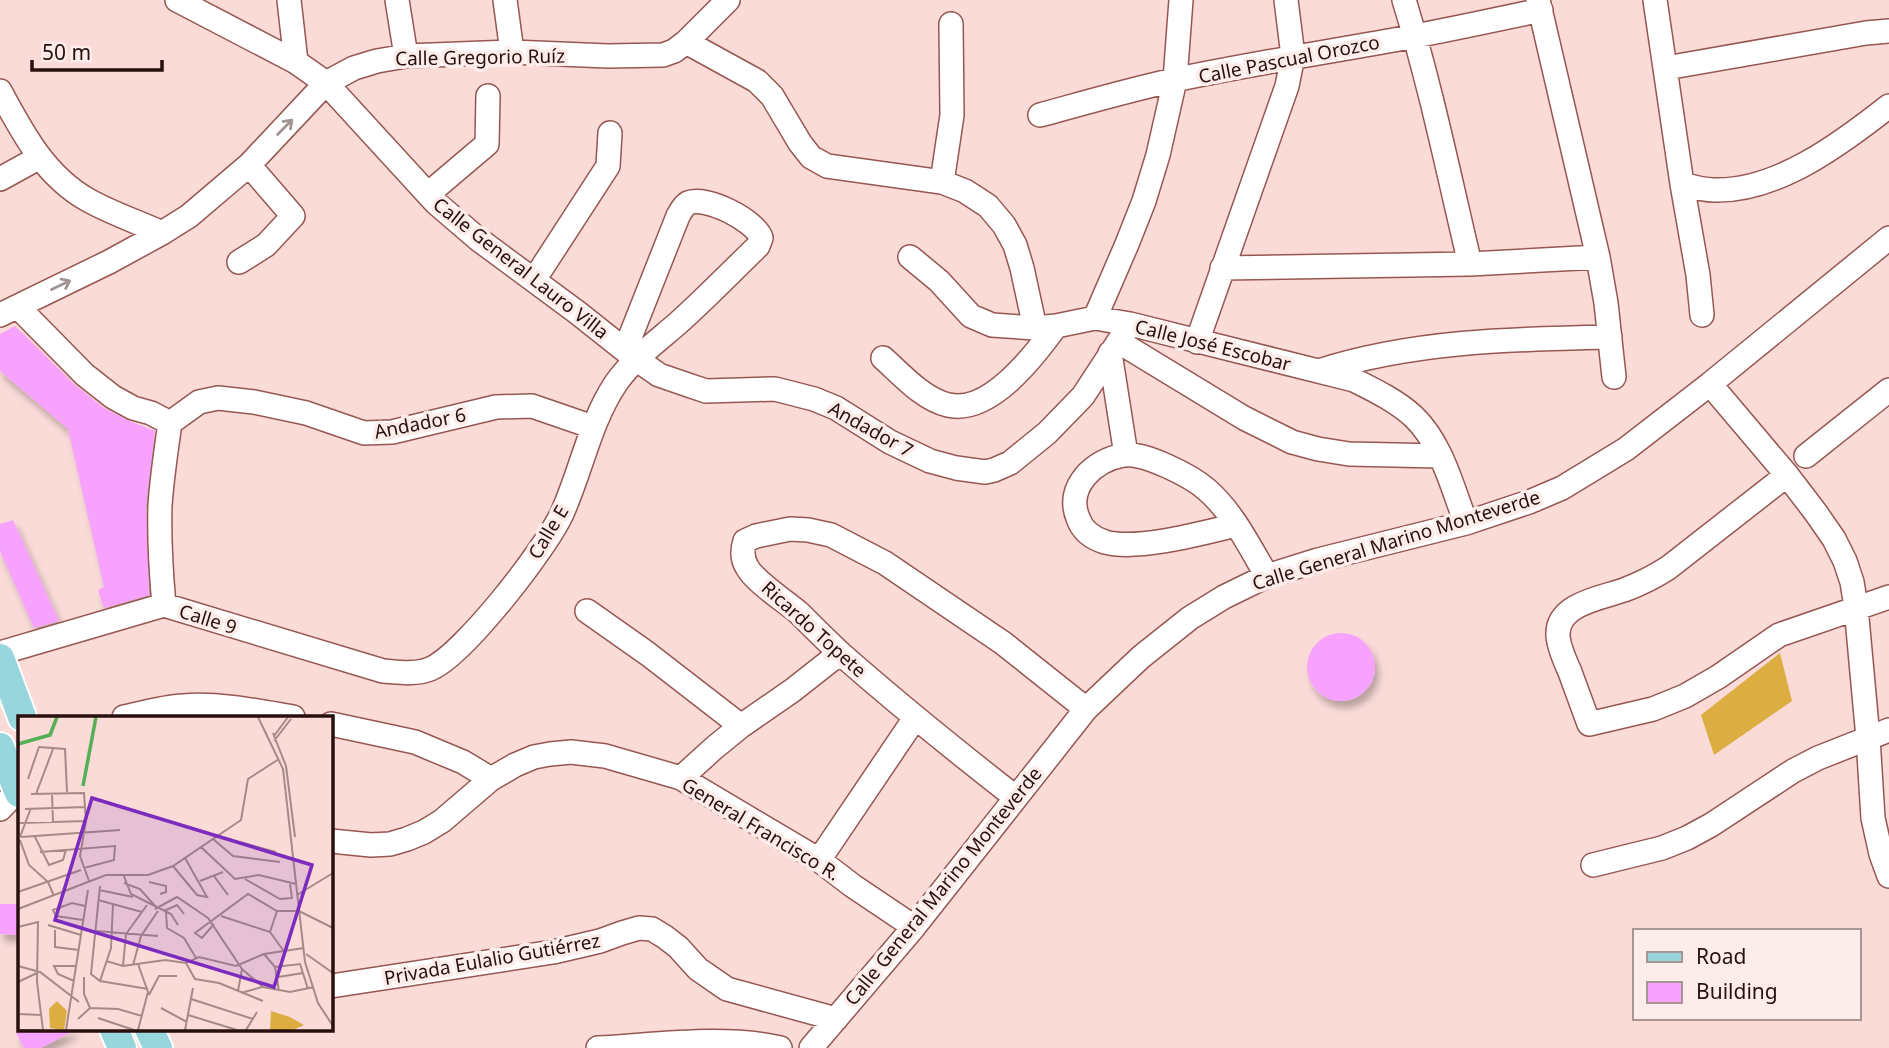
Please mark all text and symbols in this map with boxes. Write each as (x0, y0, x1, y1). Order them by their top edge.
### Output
scale bar (32, 28, 161, 72)
street label: Calle Pascual Orozco (1196, 29, 1382, 89)
text: 50 m (42, 38, 91, 66)
street label: Calle Gregorio Ruíz (395, 43, 565, 71)
one-way arrow (276, 118, 293, 135)
street label: Calle General Lauro Villa (428, 191, 614, 345)
one-way arrow (50, 278, 71, 291)
street label: Calle José Escobar (1132, 313, 1294, 377)
street label: Andador 7 (824, 395, 918, 463)
street label: Andador 6 (372, 401, 468, 445)
street label: Calle General Marino Monteverde (1249, 484, 1543, 596)
street label: Calle E (522, 500, 574, 564)
street label: Ricardo Topete (756, 575, 872, 683)
street label: Calle 9 (176, 598, 240, 640)
inset map (18, 716, 332, 1030)
street label: Calle General Marino Monteverde (839, 761, 1047, 1011)
street label: General Francisco R. (677, 771, 845, 887)
street label: Privada Eulalio Gutiérrez (382, 927, 602, 991)
legend (1633, 929, 1861, 1020)
text: Road (1696, 942, 1746, 970)
text: Building (1696, 977, 1778, 1005)

